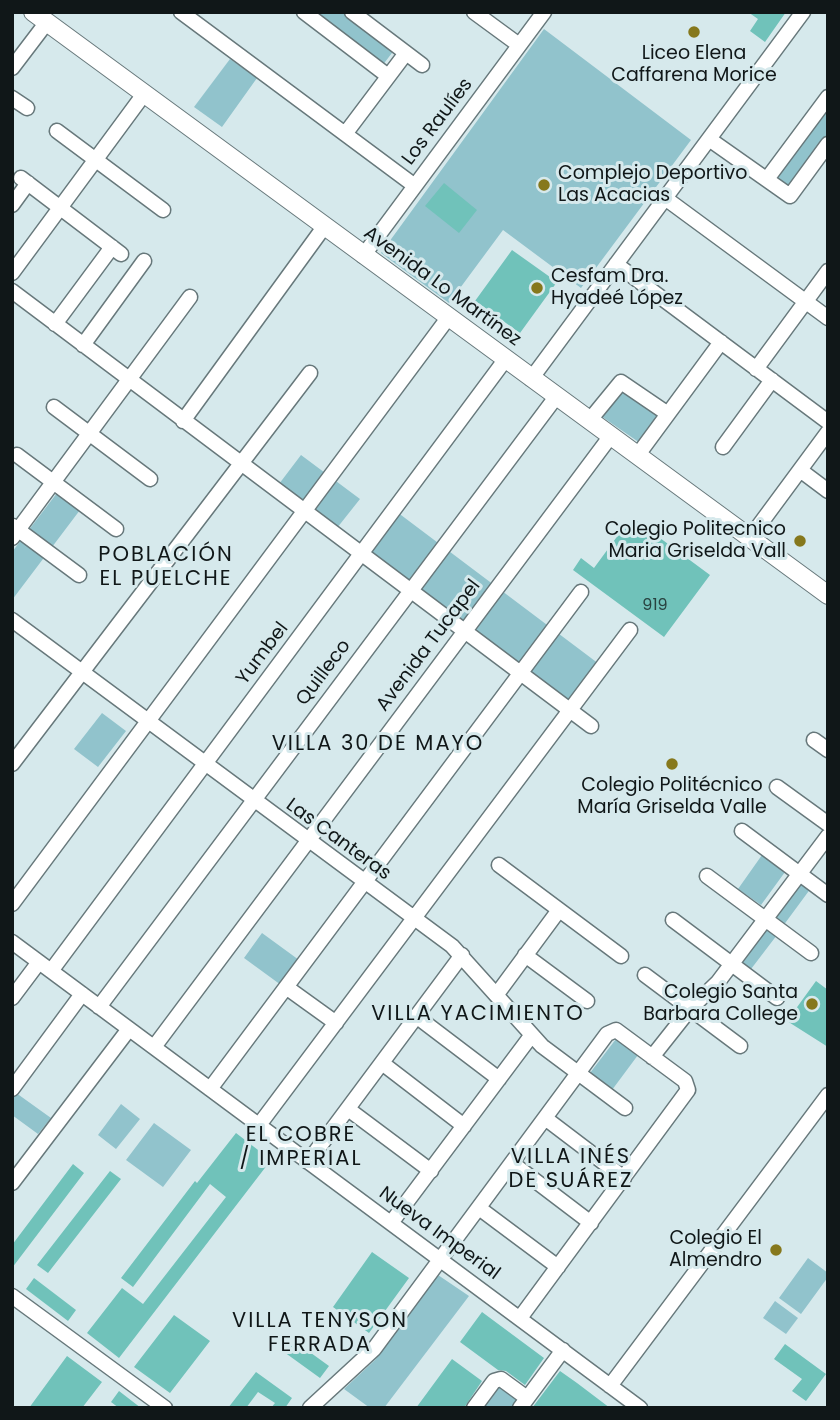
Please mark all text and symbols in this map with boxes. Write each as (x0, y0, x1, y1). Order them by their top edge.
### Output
marker: Liceo Elena Caffarena Morice (686, 24, 702, 40)
place label: Liceo Elena Caffarena Morice (611, 43, 777, 87)
street label: Los Raulíes (398, 74, 478, 170)
place label: Complejo Deportivo Las Acacias (558, 163, 747, 207)
marker: Complejo Deportivo Las Acacias (536, 177, 552, 193)
street label: Avenida Lo Martínez (359, 222, 525, 352)
place label: Cesfam Dra. Hyadeé López (551, 266, 683, 310)
marker: Cesfam Dra. Hyadeé López (529, 280, 545, 296)
place label: Colegio Politecnico Maria Griselda Vall (605, 519, 786, 563)
marker: Colegio Politecnico Maria Griselda Vall (792, 533, 808, 549)
district label: POBLACIÓN EL PUELCHE (99, 543, 233, 593)
street label: Avenida Tucapel (372, 576, 486, 716)
house number: 919 (642, 596, 668, 616)
street label: Yumbel (232, 618, 294, 690)
street label: Quilleco (292, 636, 356, 710)
district label: VILLA 30 DE MAYO (274, 732, 482, 758)
marker: Colegio Politécnico María Griselda Valle (664, 756, 680, 772)
place label: Colegio Politécnico María Griselda Valle (577, 775, 767, 819)
street label: Las Canteras (281, 794, 395, 886)
place label: Colegio Santa Barbara College (643, 982, 798, 1026)
marker: Colegio Santa Barbara College (804, 996, 820, 1012)
district label: VILLA YACIMIENTO (373, 1002, 583, 1028)
district label: EL COBRE / IMPERIAL (241, 1123, 361, 1173)
district label: VILLA INÉS DE SUÁREZ (510, 1145, 632, 1195)
street label: Nueva Imperial (374, 1182, 504, 1286)
place label: Colegio El Almendro (669, 1228, 762, 1272)
marker: Colegio El Almendro (768, 1242, 784, 1258)
district label: VILLA TENYSON FERRADA (234, 1309, 406, 1359)

